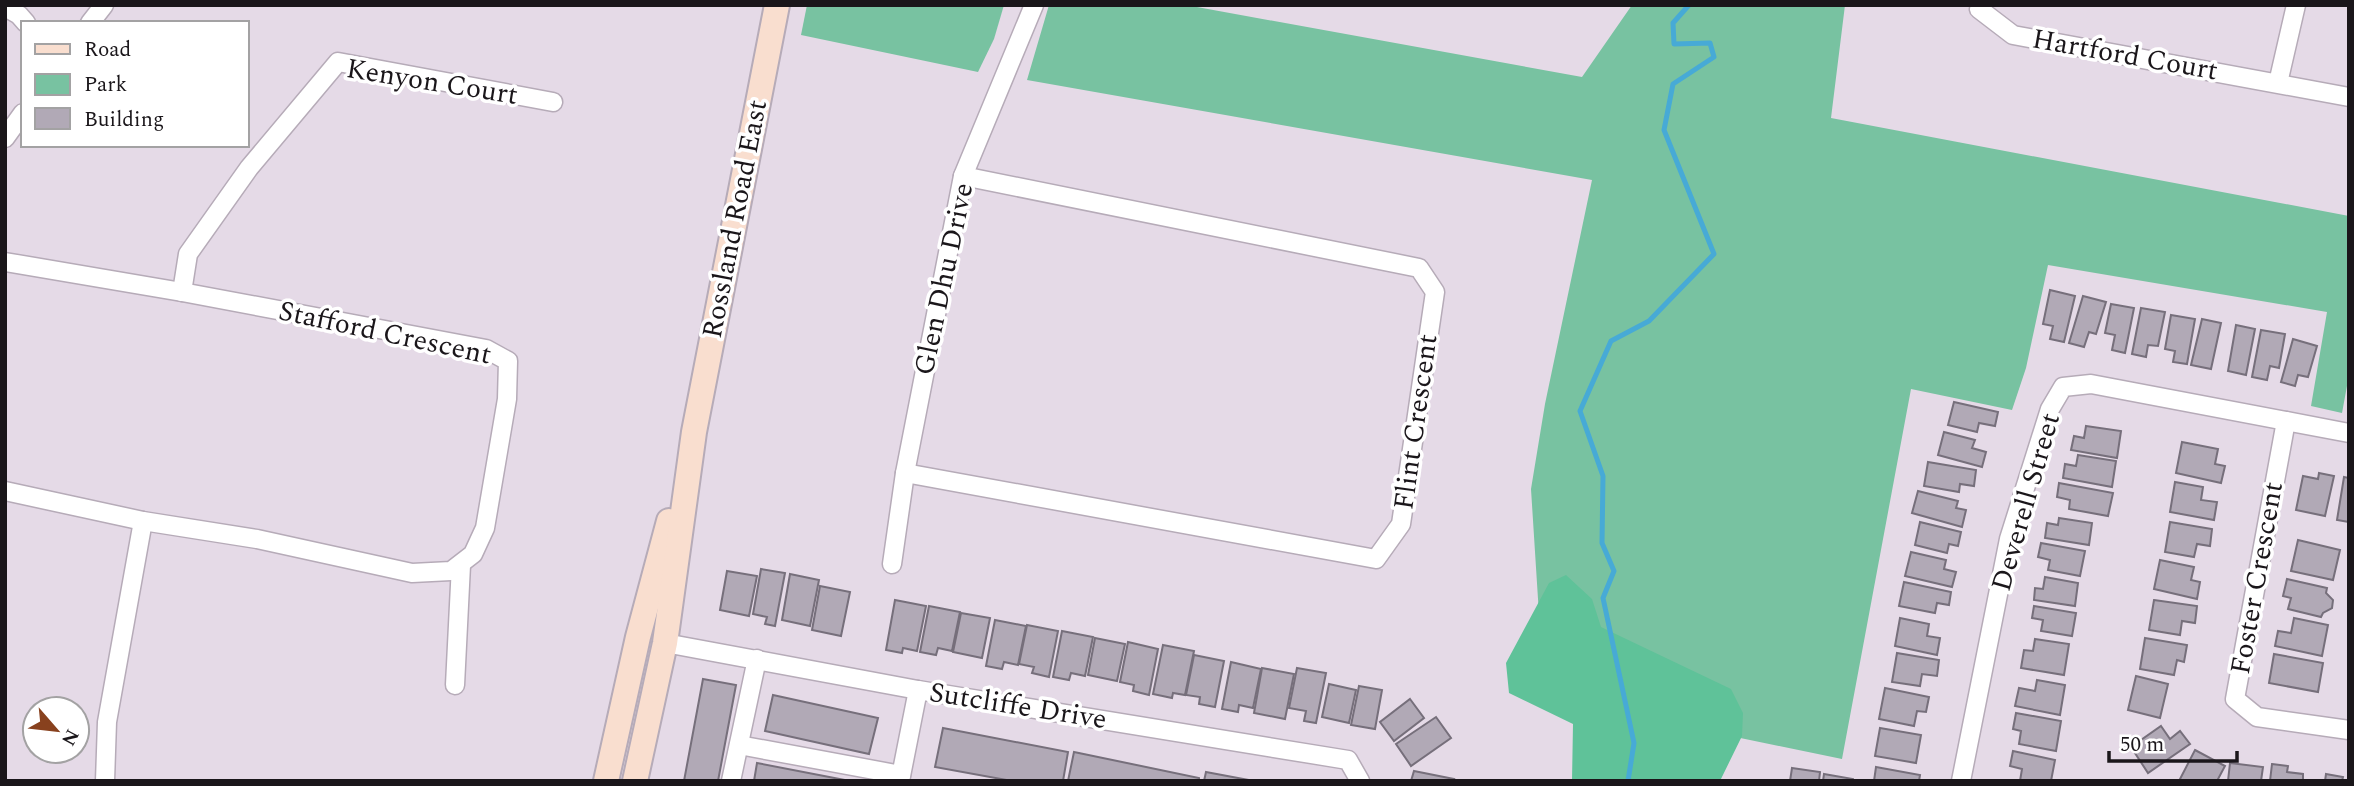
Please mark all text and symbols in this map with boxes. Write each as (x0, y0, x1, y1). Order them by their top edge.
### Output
street label: Hartford Court (2029, 17, 2221, 93)
legend (21, 21, 248, 147)
text: Road (84, 34, 131, 66)
street label: Kenyon Court (343, 47, 521, 117)
text: Park (84, 69, 128, 101)
street label: Rossland Road East (691, 96, 779, 342)
text: Building (84, 104, 164, 136)
street label: Glen Dhu Drive (903, 179, 985, 379)
street label: Stafford Crescent (275, 289, 496, 377)
street label: Flint Crescent (1382, 331, 1450, 513)
street label: Deverell Street (1980, 408, 2072, 596)
street label: Foster Crescent (2219, 478, 2295, 678)
street label: Sutcliffe Drive (926, 671, 1110, 741)
north arrow (21, 695, 91, 765)
scale bar (2109, 720, 2237, 764)
text: N (53, 724, 86, 751)
text: 50 m (2120, 729, 2164, 761)

